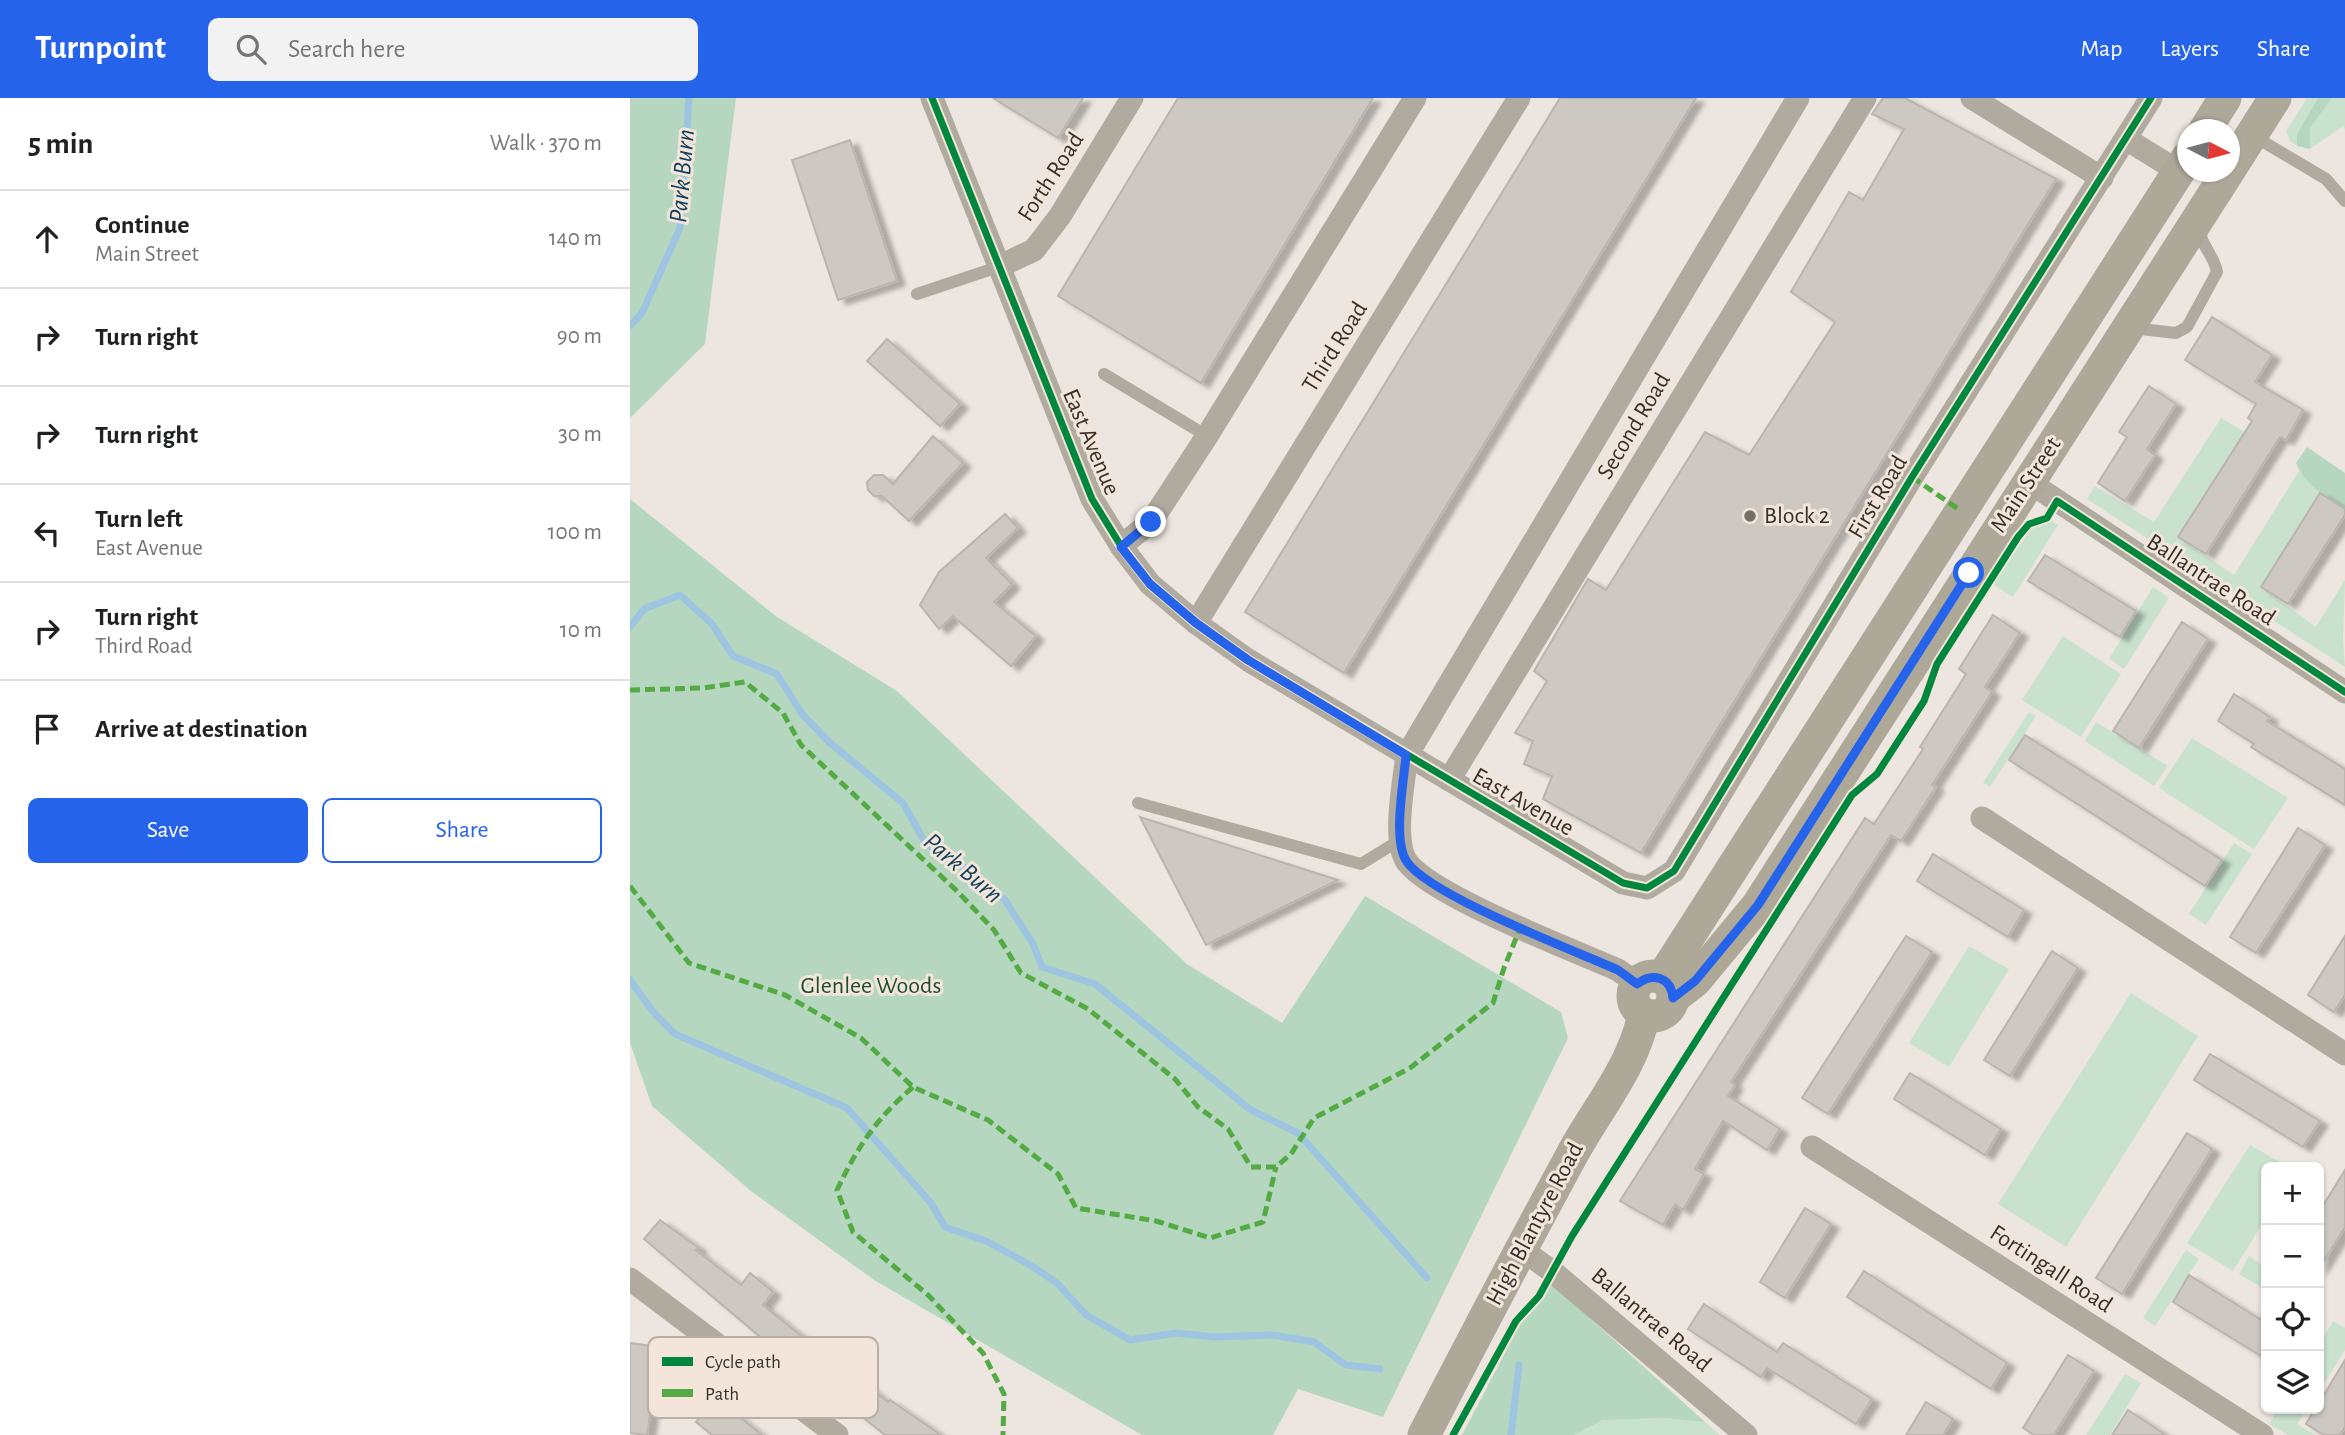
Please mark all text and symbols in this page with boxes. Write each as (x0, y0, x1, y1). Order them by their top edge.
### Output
search box (208, 18, 698, 81)
icon: search (232, 30, 270, 68)
text: Turnpoint (35, 32, 166, 65)
text: Search here (288, 36, 406, 62)
text: Map (2080, 37, 2122, 61)
text: Layers (2160, 37, 2219, 61)
text: Share (2257, 37, 2310, 61)
north arrow (2177, 119, 2240, 182)
water label: Park Burn (665, 128, 699, 224)
street label: Forth Road (1014, 128, 1088, 226)
text: 5 min (28, 129, 93, 159)
text: Walk · 370 m (490, 132, 602, 155)
text: Continue (95, 212, 190, 238)
icon: ahead (28, 220, 66, 258)
text: 140 m (549, 227, 602, 250)
text: Main Street (95, 243, 199, 266)
street label: Third Road (1298, 298, 1372, 396)
icon: right (28, 318, 66, 356)
text: Turn right (95, 324, 198, 350)
text: 90 m (557, 325, 602, 348)
street label: Second Road (1593, 369, 1675, 483)
street label: East Avenue (1058, 385, 1124, 499)
icon: right (28, 416, 66, 454)
text: Turn right (95, 422, 198, 448)
text: 30 m (558, 423, 602, 446)
street label: Main Street (1986, 433, 2066, 537)
street label: First Road (1844, 451, 1912, 543)
place label: Block 2 (1764, 504, 1830, 528)
text: Turn left (95, 506, 183, 532)
route end (1135, 506, 1166, 537)
marker: Block 2 (1742, 508, 1758, 524)
icon: left (28, 514, 66, 552)
text: 100 m (548, 521, 602, 544)
street label: Ballantrae Road (2142, 530, 2280, 630)
text: East Avenue (95, 537, 203, 560)
route start (1953, 557, 1984, 588)
text: Turn right (95, 604, 198, 630)
icon: right (28, 612, 66, 650)
text: 10 m (560, 619, 602, 642)
text: Third Road (95, 635, 192, 658)
icon: arrive (28, 710, 66, 748)
text: Arrive at destination (95, 716, 308, 742)
street label: East Avenue (1468, 763, 1578, 841)
button: Save (28, 798, 308, 863)
button: Share (322, 798, 602, 863)
water label: Park Burn (919, 828, 1007, 908)
park label: Glenlee Woods (801, 974, 941, 998)
street label: High Blantyre Road (1482, 1139, 1588, 1309)
map controls (2261, 1162, 2324, 1414)
button: + (2261, 1162, 2324, 1225)
street label: Fortingall Road (1985, 1221, 2117, 1317)
button: − (2261, 1225, 2324, 1288)
street label: Ballantrae Road (1587, 1263, 1715, 1377)
button: locate (2261, 1288, 2324, 1351)
legend (648, 1337, 878, 1418)
button: layers (2261, 1351, 2324, 1414)
text: Cycle path (705, 1353, 781, 1372)
text: Path (705, 1385, 739, 1404)

